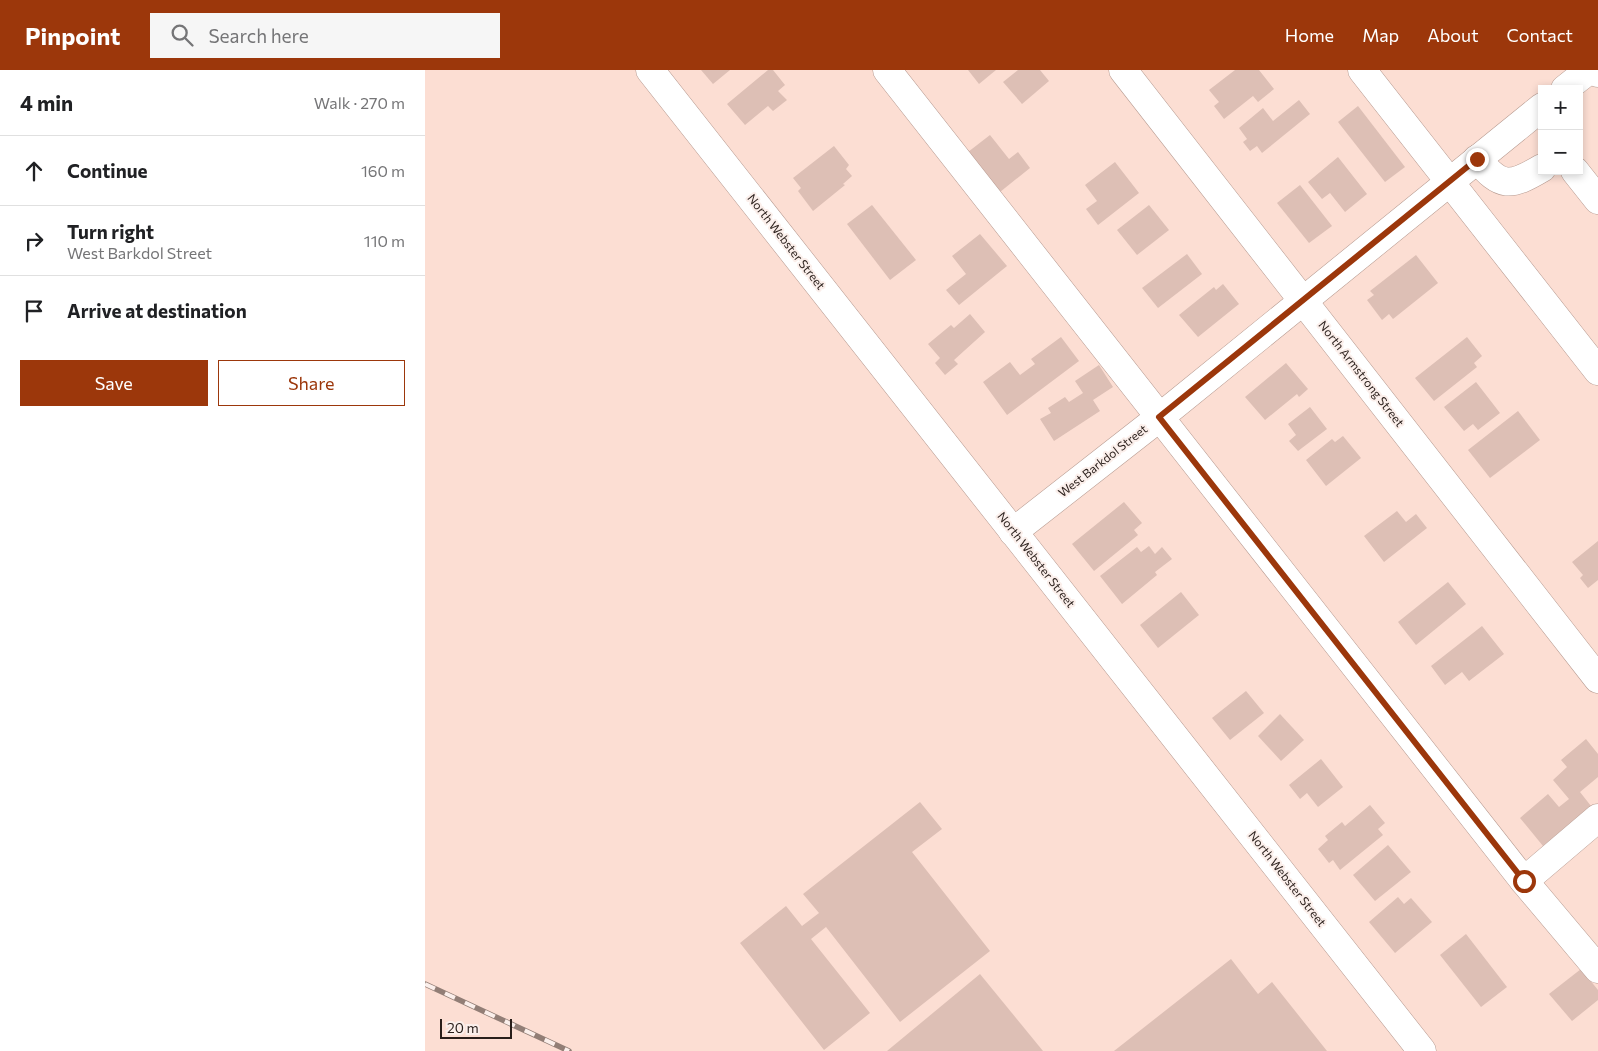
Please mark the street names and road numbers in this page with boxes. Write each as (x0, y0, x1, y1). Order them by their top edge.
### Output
street label: North Webster Street (745, 191, 828, 292)
street label: North Armstrong Street (1316, 318, 1407, 429)
street label: West Barkdol Street (1055, 421, 1150, 499)
street label: North Webster Street (995, 509, 1078, 610)
street label: North Webster Street (1246, 828, 1329, 929)

